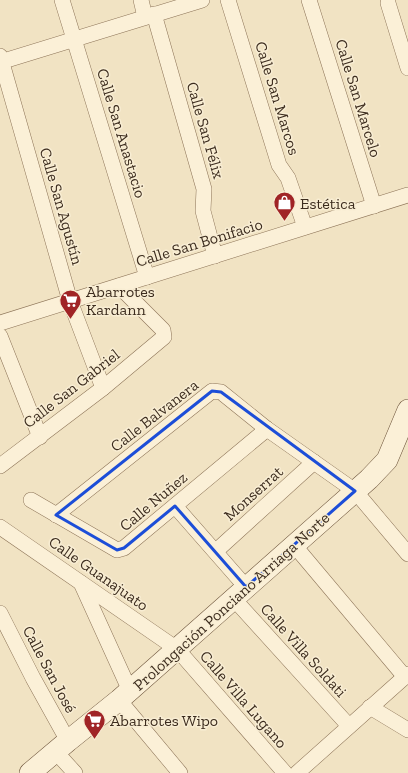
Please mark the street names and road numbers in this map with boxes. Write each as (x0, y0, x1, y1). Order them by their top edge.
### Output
street label: Calle San Marcelo (332, 37, 386, 160)
street label: Calle San Marcos (251, 39, 304, 157)
street label: Calle San Anastacio (93, 66, 150, 200)
street label: Calle San Félix (183, 80, 228, 181)
street label: Calle San Agustín (36, 145, 88, 268)
street label: Calle San Bonifacio (134, 214, 265, 271)
street label: Calle San Gabriel (19, 345, 123, 432)
street label: Calle Balvanera (107, 375, 202, 456)
street label: Monserrat (220, 462, 287, 525)
street label: Calle Nuñez (116, 468, 191, 535)
street label: Prolongación Ponciano Arriaga Norte (129, 508, 333, 695)
street label: Calle Guanajuato (45, 532, 152, 615)
street label: Calle Villa Soldati (257, 600, 351, 701)
street label: Calle San José (19, 622, 81, 716)
street label: Calle Villa Lugano (196, 647, 291, 752)

